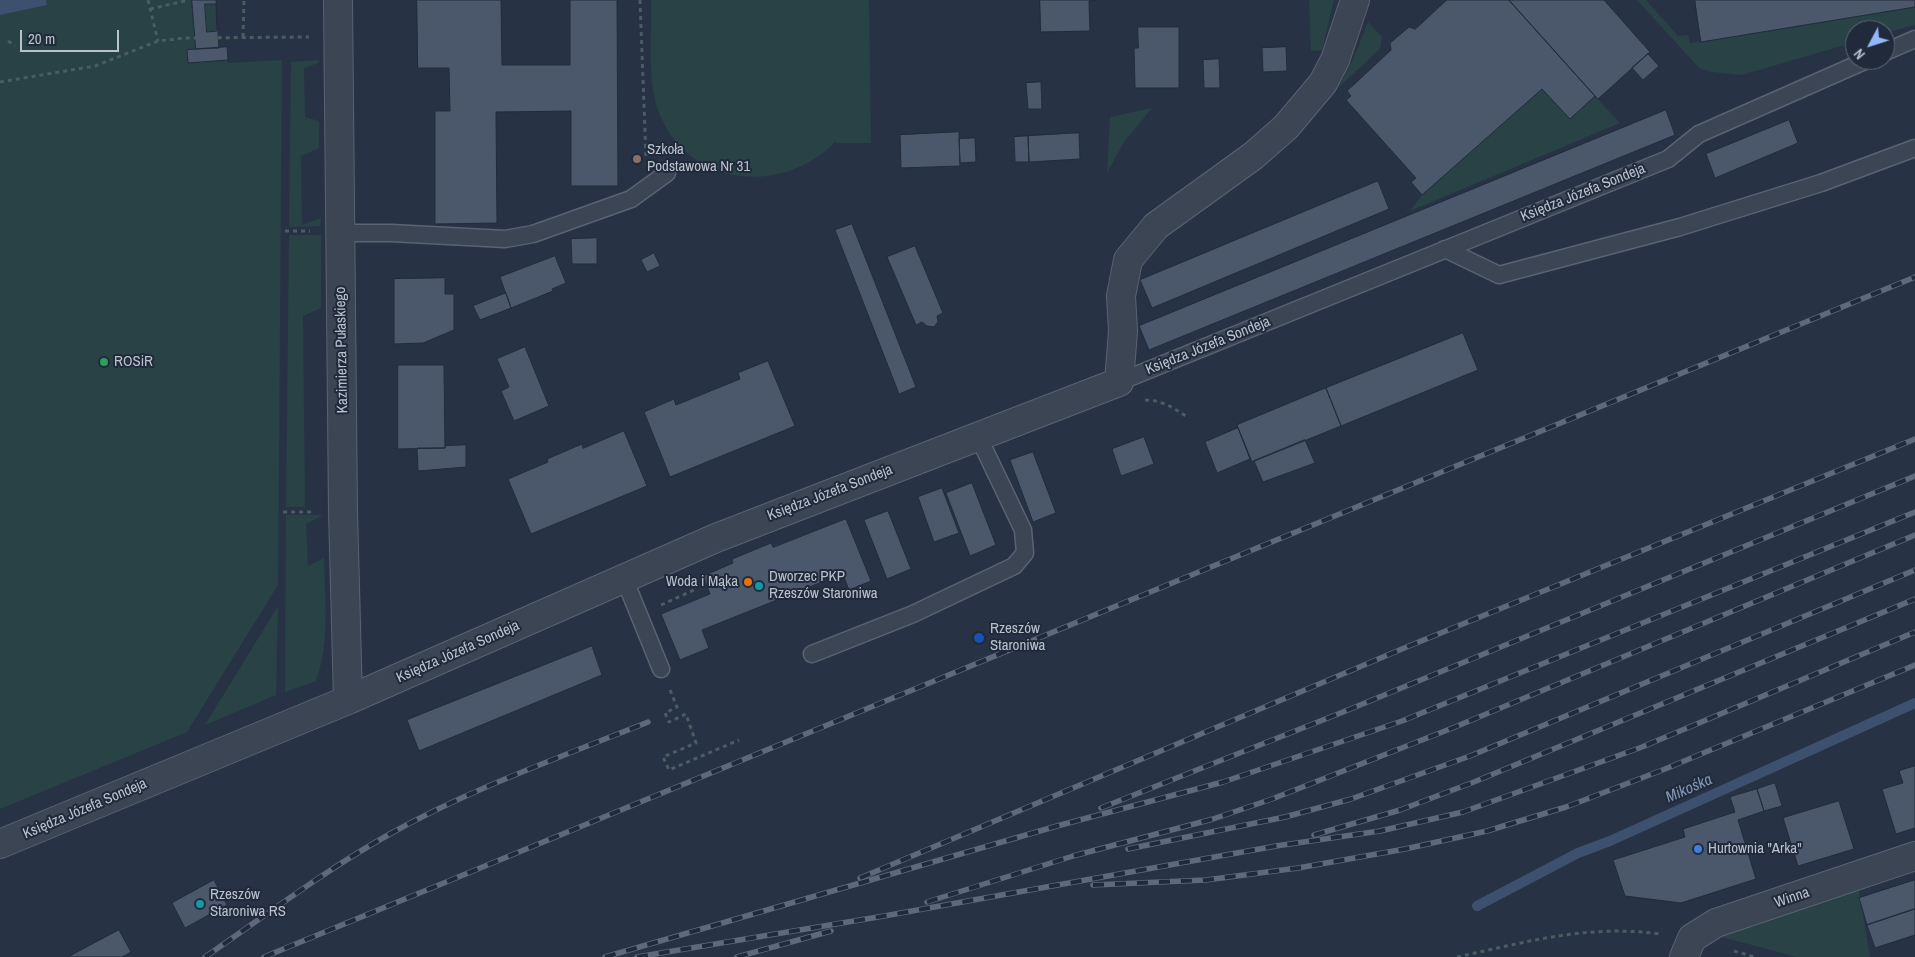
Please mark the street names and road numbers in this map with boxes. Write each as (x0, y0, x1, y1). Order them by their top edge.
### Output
street label: Księdza Józefa Sondeja (1518, 160, 1648, 226)
street label: Kazimierza Pułaskiego (332, 287, 352, 413)
street label: Księdza Józefa Sondeja (1143, 313, 1273, 379)
street label: Księdza Józefa Sondeja (765, 461, 895, 525)
street label: Księdza Józefa Sondeja (394, 617, 522, 687)
street label: Księdza Józefa Sondeja (20, 775, 150, 843)
street label: Winna (1772, 884, 1812, 912)

